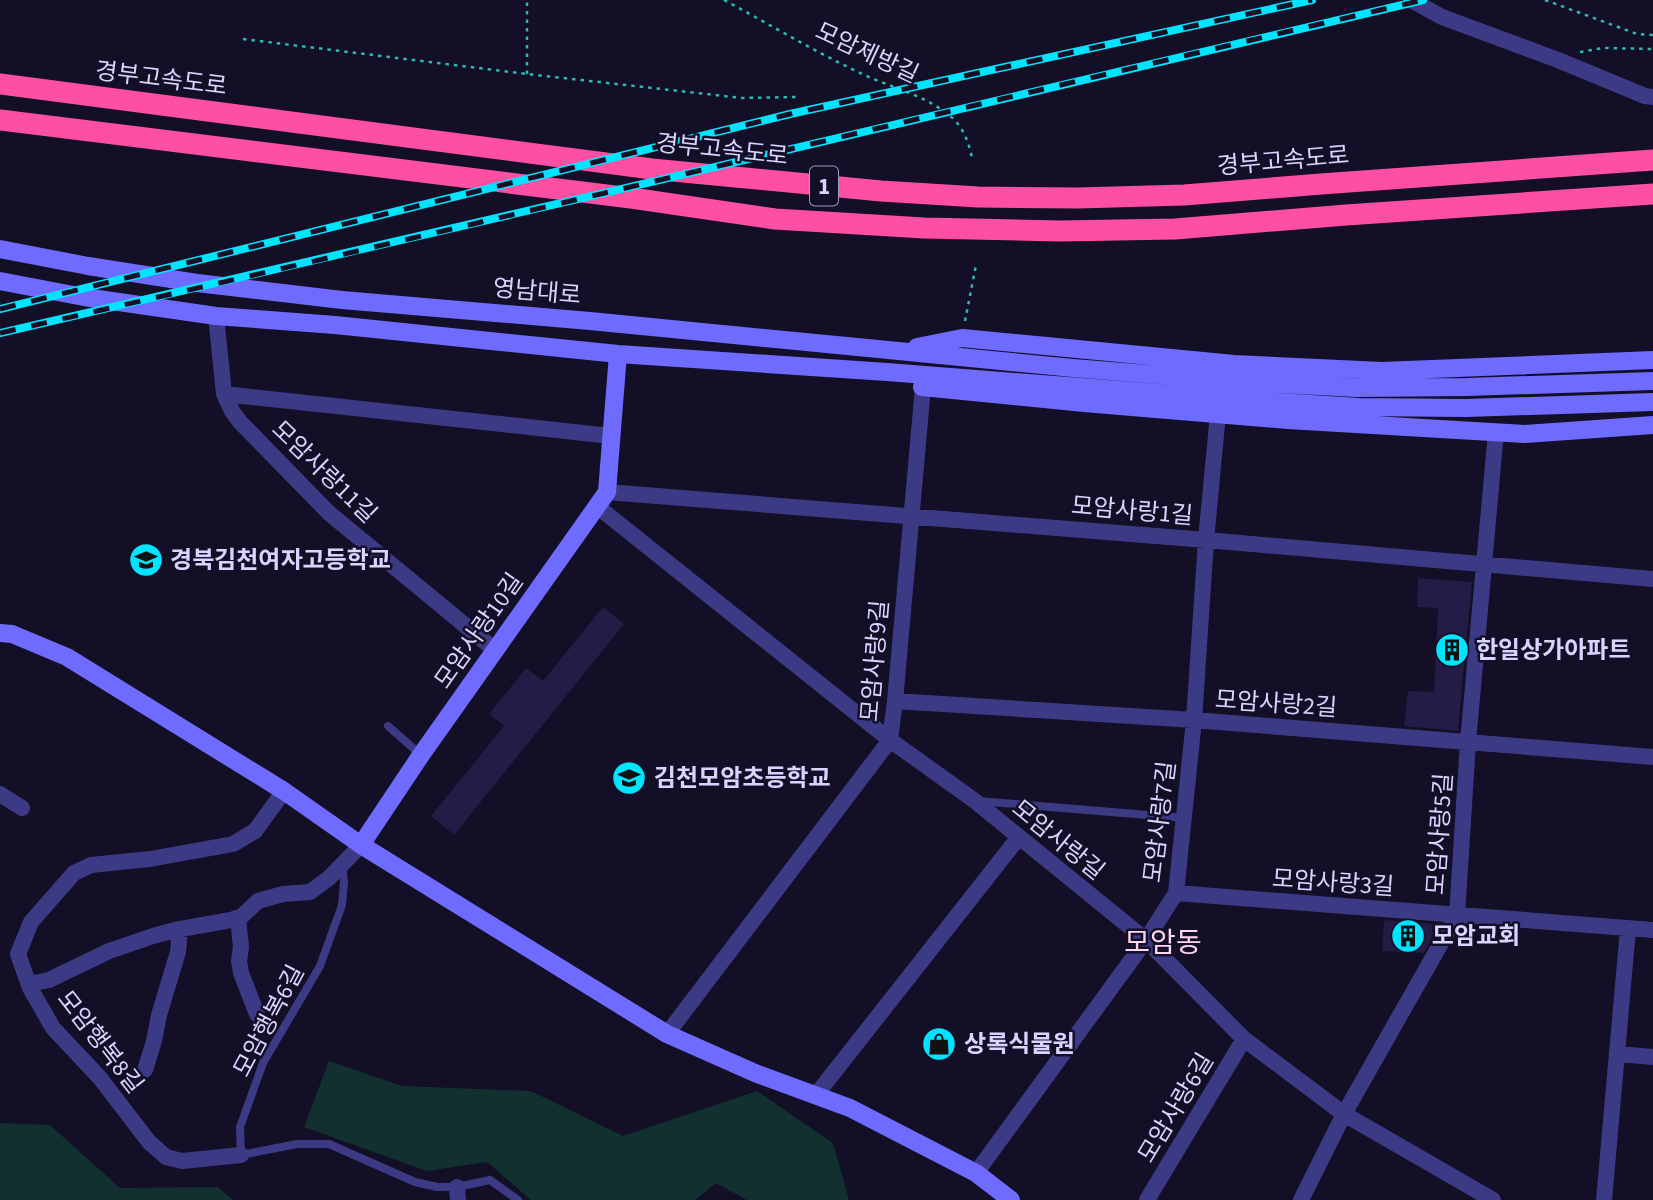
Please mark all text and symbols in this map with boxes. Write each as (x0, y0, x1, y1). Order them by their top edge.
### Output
street label: 모암제방길 (810, 14, 924, 92)
street label: 경부고속도로 (93, 54, 229, 104)
street label: 경부고속도로 (654, 126, 790, 174)
street label: 경부고속도로 (1215, 138, 1351, 184)
road number: 1 (810, 167, 838, 206)
street label: 영남대로 (491, 271, 583, 313)
street label: 모암사랑11길 (264, 413, 384, 531)
street label: 모암사랑1길 (1070, 488, 1194, 534)
school or university icon: 경북김천여자고등학교 (127, 541, 165, 579)
place label: 경북김천여자고등학교 (170, 543, 391, 578)
street label: 모암사랑10길 (426, 566, 532, 696)
street label: 모암사랑9길 (852, 599, 898, 723)
building icon: 한일상가아파트 (1433, 631, 1471, 669)
place label: 한일상가아파트 (1476, 633, 1631, 668)
street label: 모암사랑2길 (1214, 682, 1338, 726)
school or university icon: 김천모암초등학교 (610, 759, 648, 797)
street label: 모암사랑7길 (1135, 759, 1185, 885)
place label: 김천모암초등학교 (654, 761, 831, 796)
street label: 모암사랑5길 (1418, 772, 1462, 896)
street label: 모암사랑길 (1004, 792, 1112, 888)
street label: 모암사랑3길 (1271, 861, 1395, 905)
building icon: 모암교회 (1389, 917, 1427, 955)
place label: 모암교회 (1432, 919, 1520, 954)
district label: 모암동 (1124, 923, 1202, 963)
street label: 모암행복6길 (225, 959, 313, 1083)
street label: 모암행복8길 (49, 983, 151, 1101)
shop icon: 상록식물원 (920, 1025, 958, 1063)
place label: 상록식물원 (964, 1027, 1074, 1062)
street label: 모암사랑6길 (1129, 1047, 1223, 1169)

